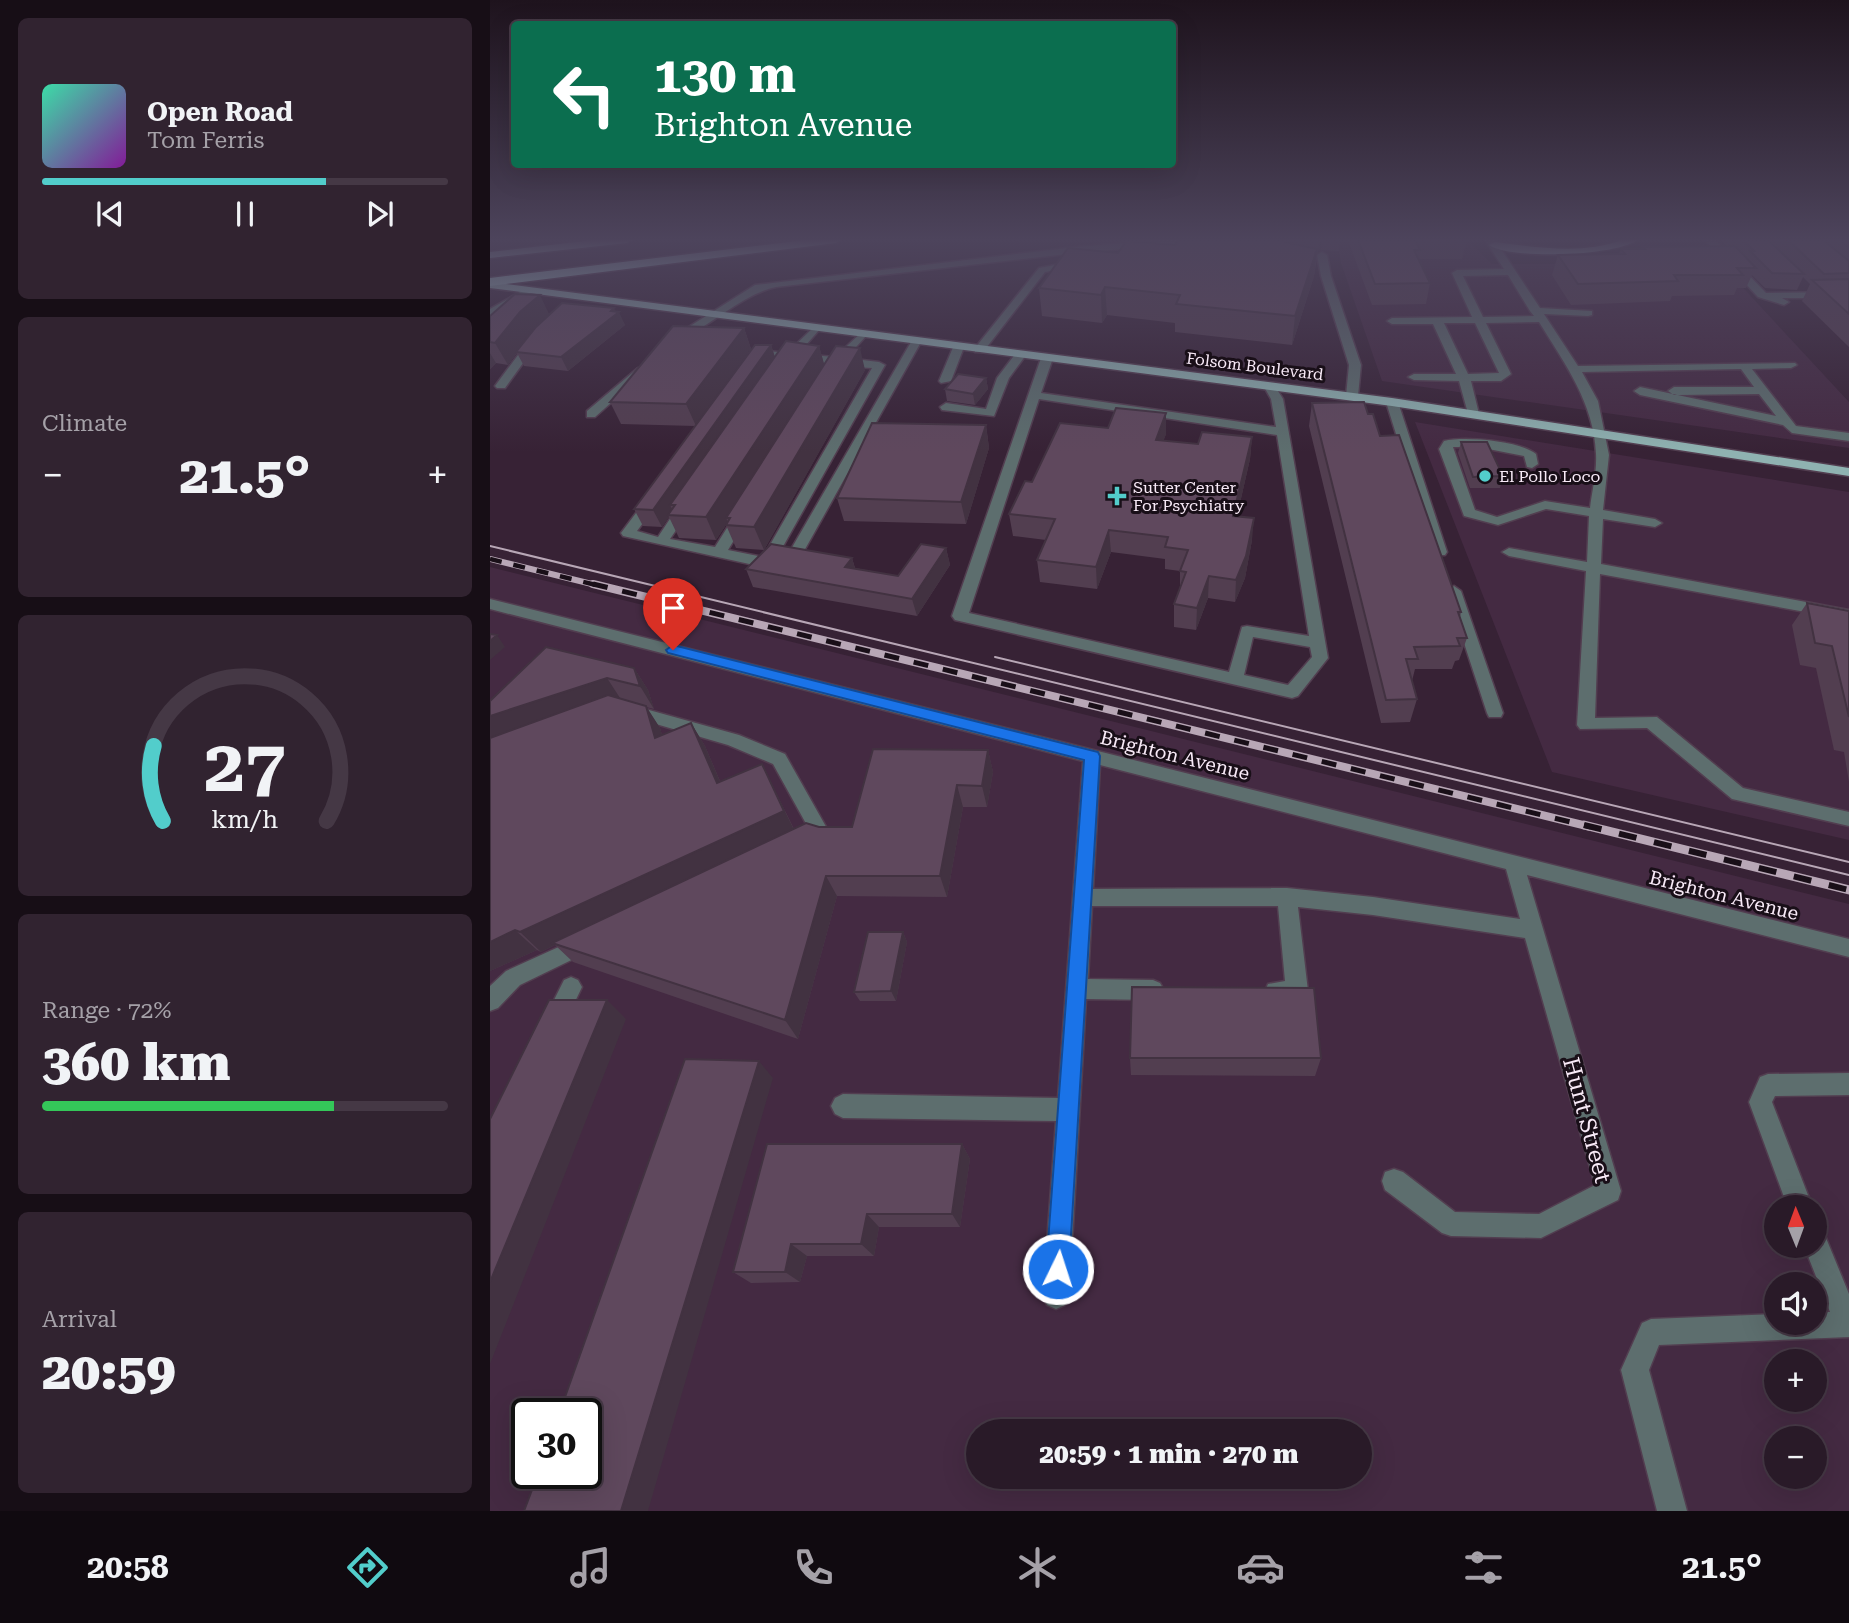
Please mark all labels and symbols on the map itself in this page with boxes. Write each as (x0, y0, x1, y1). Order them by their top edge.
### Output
street label: Folsom Boulevard (1185, 349, 1325, 384)
place label: El Pollo Loco (1499, 467, 1601, 486)
marker: El Pollo Loco (1477, 468, 1493, 484)
place label: Sutter Center For Psychiatry (1133, 478, 1245, 515)
marker: Sutter Center For Psychiatry (1107, 486, 1127, 506)
pin (643, 578, 703, 650)
street label: Brighton Avenue (1098, 726, 1252, 785)
street label: Brighton Avenue (1647, 866, 1801, 925)
street label: Hunt Street (1557, 1055, 1616, 1186)
north arrow (1764, 1195, 1827, 1258)
position arrow (1021, 1232, 1095, 1306)
speed limit sign: 30 (511, 1398, 602, 1489)

